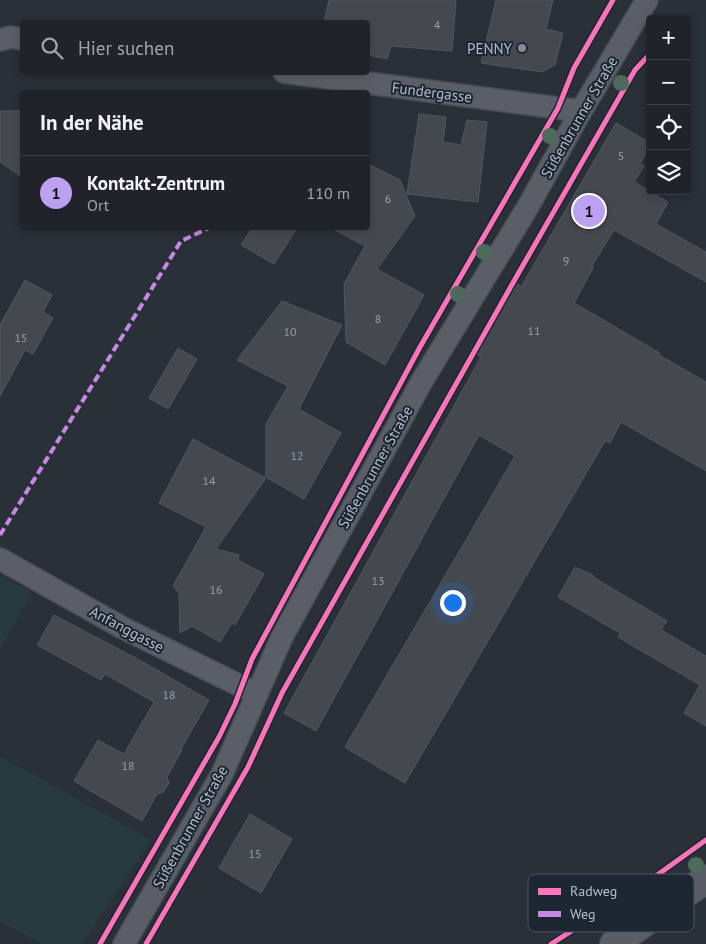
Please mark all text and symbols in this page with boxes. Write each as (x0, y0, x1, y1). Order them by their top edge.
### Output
map controls (646, 15, 691, 195)
button: + (646, 15, 691, 60)
house number: 4 (434, 17, 441, 32)
search box (20, 20, 370, 75)
icon: search (38, 34, 66, 62)
text: Hier suchen (78, 36, 174, 60)
place label: PENNY (467, 39, 513, 58)
marker: PENNY (516, 42, 528, 54)
street label: Süßenbrunner Straße (536, 53, 622, 181)
button: − (646, 60, 691, 105)
street label: Fundergasse (391, 78, 473, 106)
button: locate (646, 105, 691, 150)
text: In der Nähe (40, 109, 144, 136)
house number: 5 (618, 148, 624, 163)
button: layers (646, 150, 691, 195)
text: Kontakt-Zentrum (87, 171, 225, 195)
text: 1 (51, 183, 61, 203)
text: 110 m (307, 183, 350, 203)
house number: 6 (385, 191, 391, 206)
pin: 1 (573, 192, 605, 230)
text: Ort (87, 195, 109, 215)
house number: 9 (563, 253, 569, 268)
house number: 8 (375, 311, 381, 326)
house number: 11 (527, 323, 541, 338)
house number: 10 (283, 324, 297, 339)
house number: 15 (14, 330, 28, 345)
street label: Süßenbrunner Straße (333, 402, 417, 532)
house number: 12 (290, 448, 304, 463)
house number: 14 (202, 473, 216, 488)
house number: 13 (371, 573, 385, 588)
house number: 16 (209, 582, 223, 597)
your location (440, 590, 466, 616)
street label: Anfanggasse (87, 602, 167, 656)
house number: 18 (162, 687, 176, 702)
house number: 18 (121, 758, 135, 773)
street label: Süßenbrunner Straße (148, 762, 232, 892)
house number: 15 (248, 846, 262, 861)
legend (528, 874, 694, 932)
text: Radweg (570, 882, 617, 900)
text: Weg (570, 905, 595, 923)

